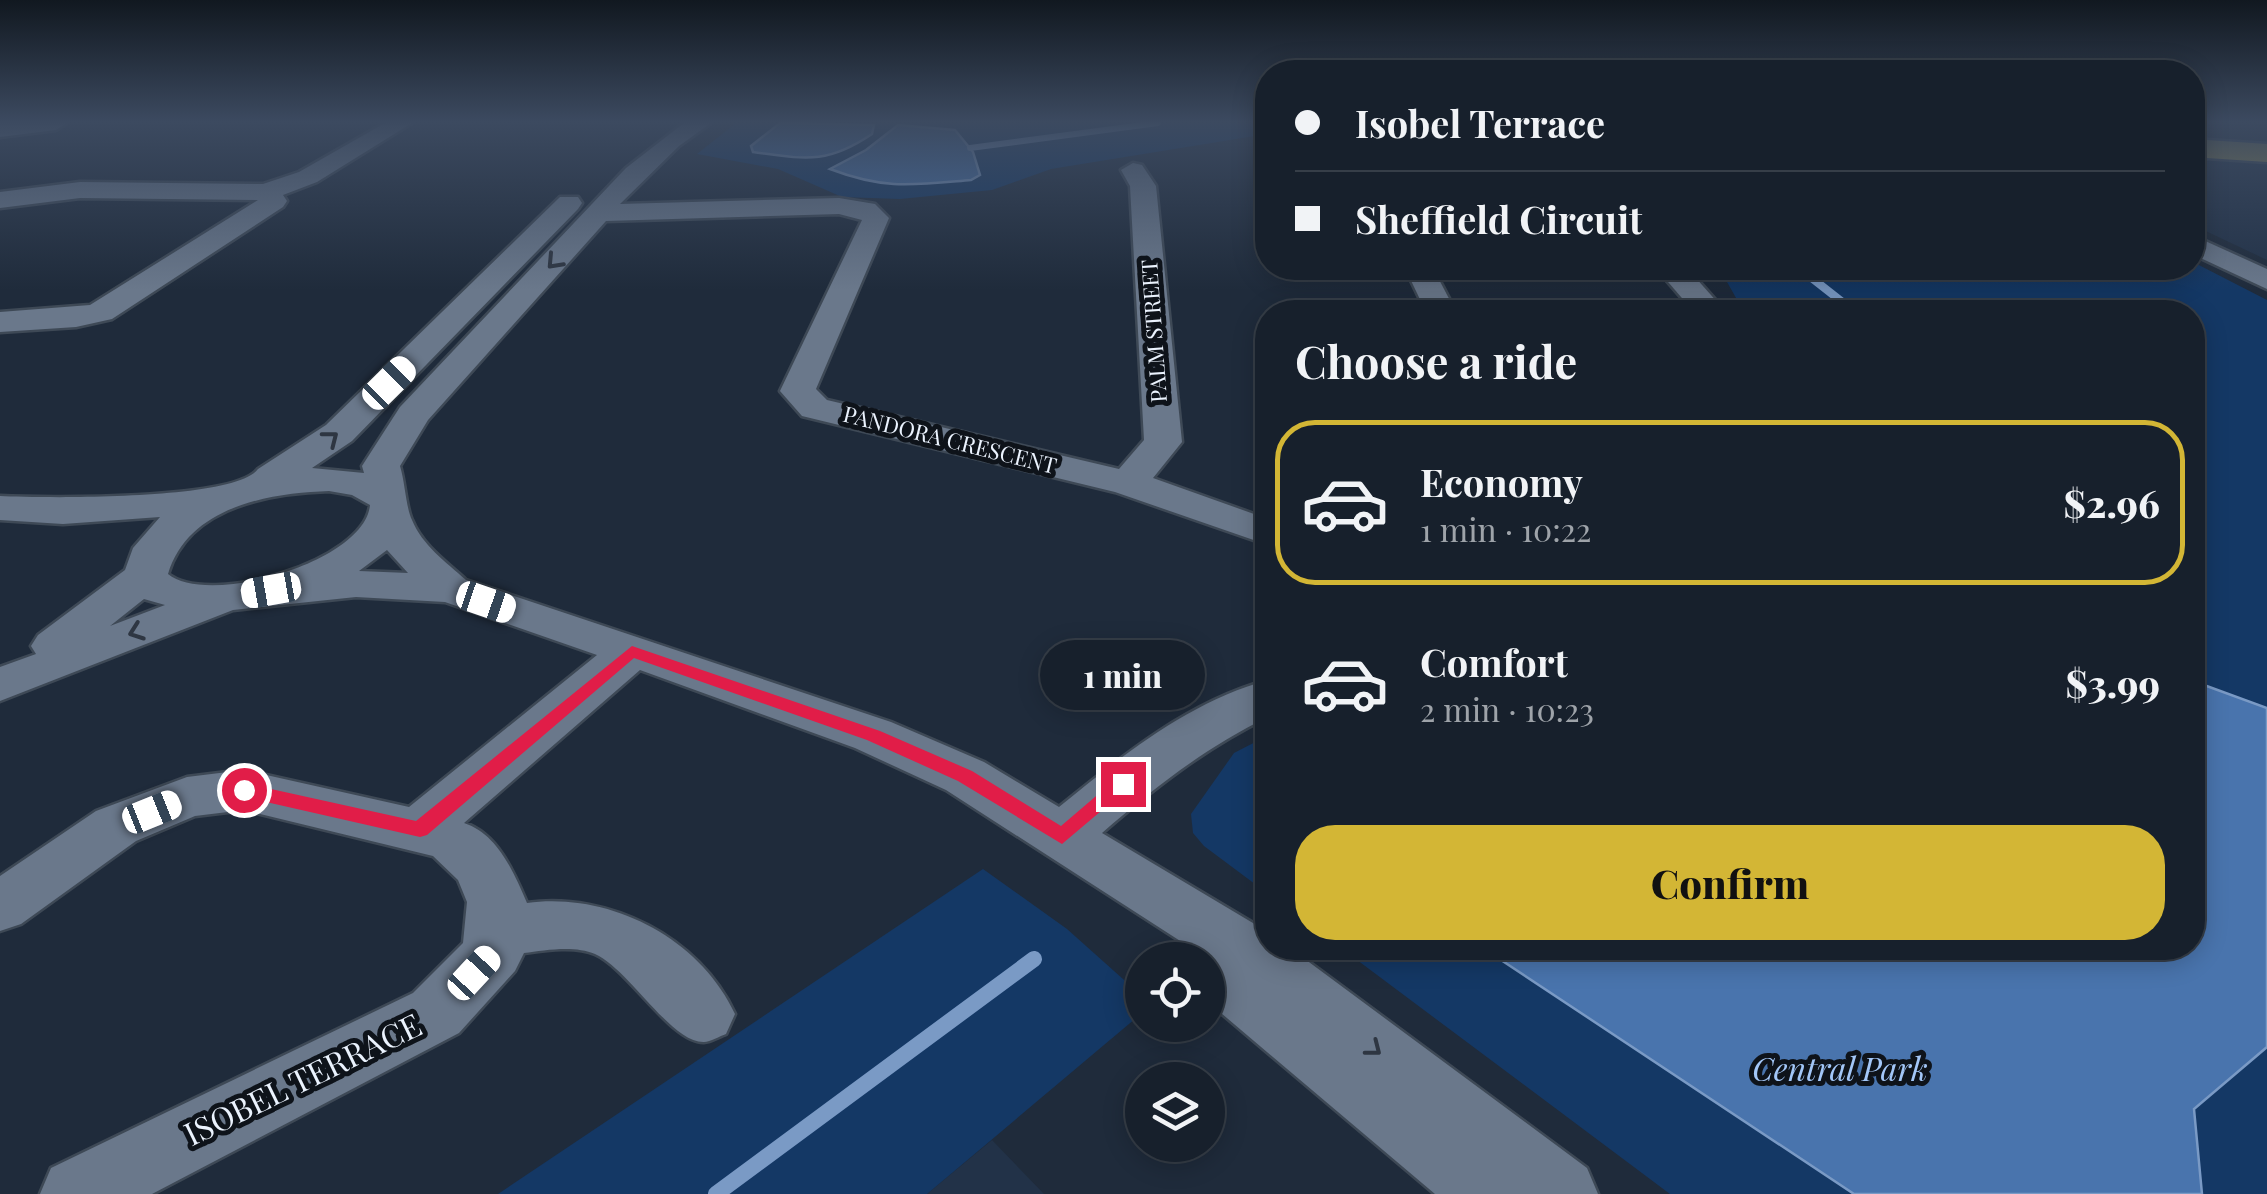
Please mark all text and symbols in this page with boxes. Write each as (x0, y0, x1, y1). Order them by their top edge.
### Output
text: Isobel Terrace (1355, 97, 1605, 148)
text: Sheffield Circuit (1355, 193, 1643, 244)
one-way arrow (548, 251, 566, 269)
street label: PALM STREET (1133, 258, 1173, 404)
text: Choose a ride (1295, 330, 1577, 390)
car (357, 351, 421, 415)
street label: PANDORA CRESCENT (840, 398, 1060, 480)
one-way arrow (320, 433, 338, 450)
text: Economy (1420, 456, 1583, 507)
icon: car (1300, 458, 1390, 548)
text: $2.96 (2064, 477, 2160, 528)
text: 1 min · 10:22 (1420, 507, 1591, 550)
car (239, 570, 303, 610)
car (453, 578, 519, 626)
one-way arrow (128, 620, 145, 641)
text: Comfort (1420, 636, 1568, 687)
icon: car (1300, 638, 1390, 728)
callout: 1 min (1040, 639, 1206, 709)
text: 1 min (1083, 653, 1162, 696)
text: $3.99 (2065, 657, 2160, 708)
text: 2 min · 10:23 (1420, 687, 1594, 730)
route end (1101, 762, 1146, 807)
route start (222, 768, 267, 813)
car (119, 787, 185, 837)
button: Confirm (1295, 825, 2165, 940)
car (443, 941, 505, 1005)
map controls (1125, 942, 1225, 1162)
button: locate (1125, 942, 1225, 1042)
street label: ISOBEL TERRACE (176, 1002, 428, 1154)
one-way arrow (1362, 1037, 1380, 1054)
park label: Central Park (1752, 1046, 1928, 1089)
button: layers (1125, 1062, 1225, 1162)

